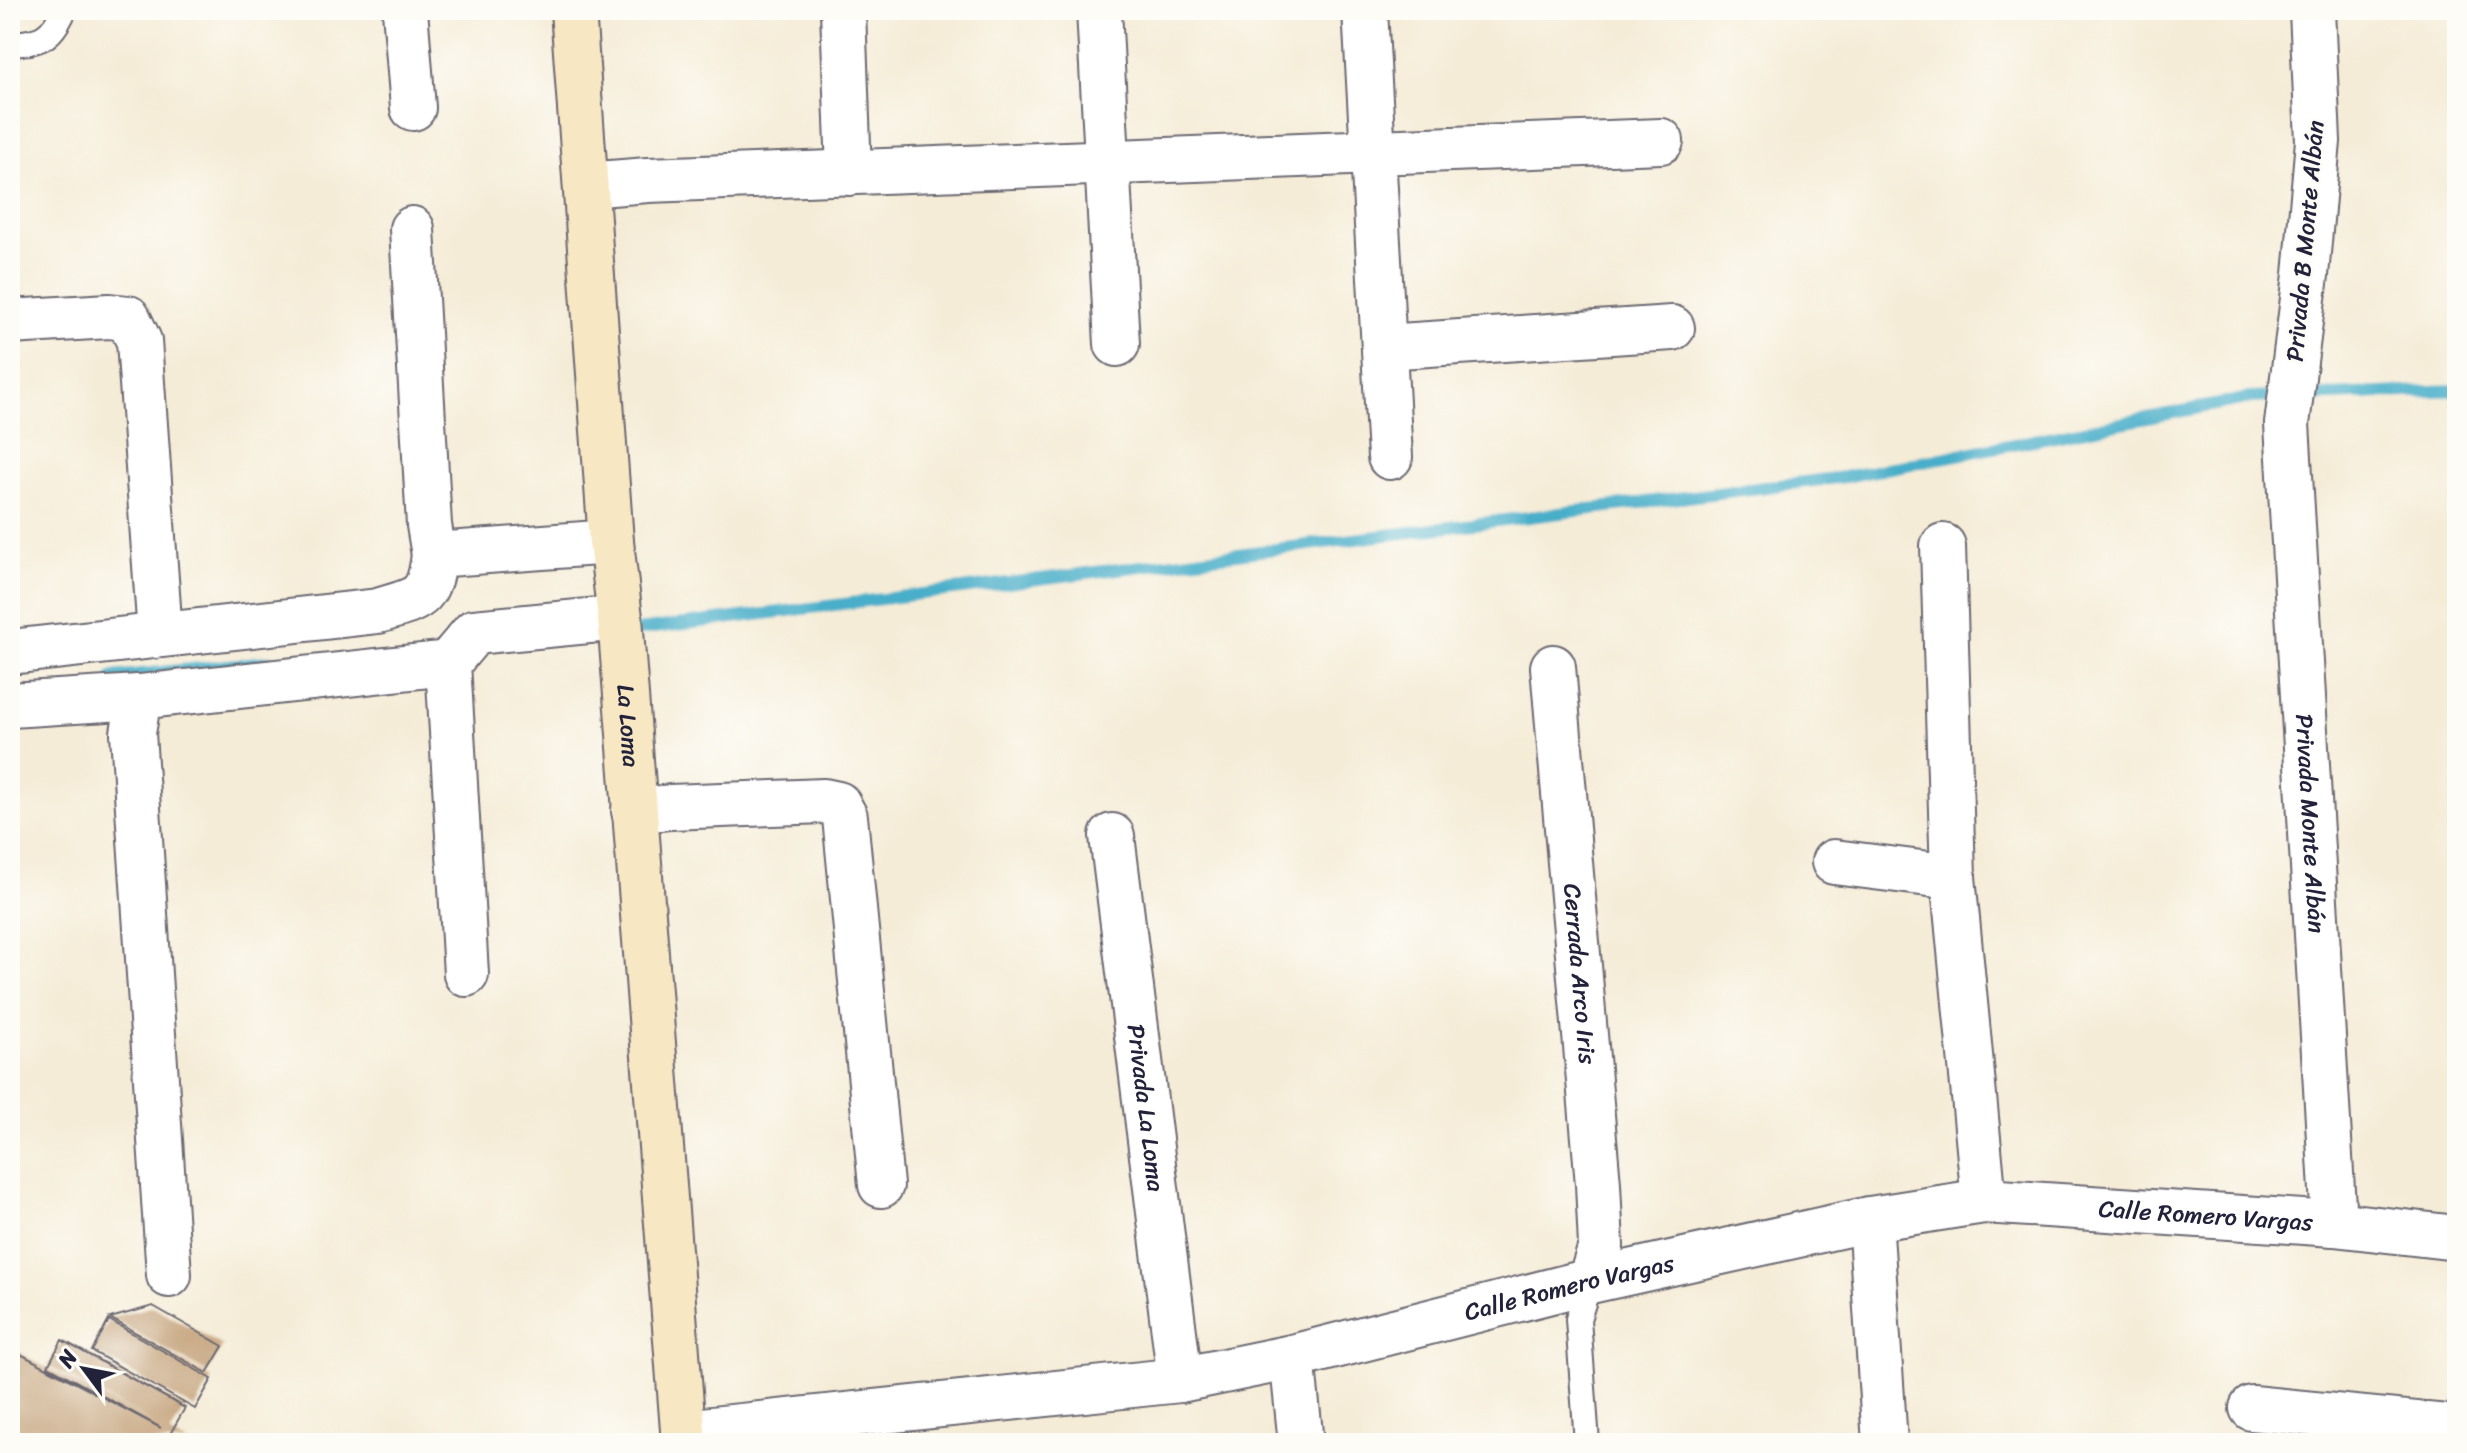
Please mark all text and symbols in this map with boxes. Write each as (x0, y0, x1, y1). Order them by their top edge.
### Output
street label: Privada B Monte Albán (2274, 119, 2336, 363)
street label: La Loma (604, 683, 653, 769)
street label: Privada Monte Albán (2283, 712, 2338, 934)
street label: Cerrada Arco Iris (1551, 882, 1609, 1067)
street label: Privada La Loma (1115, 1022, 1177, 1194)
street label: Calle Romero Vargas (2097, 1188, 2315, 1244)
street label: Calle Romero Vargas (1460, 1242, 1679, 1333)
north arrow (44, 1329, 124, 1409)
text: N (46, 1341, 88, 1376)

